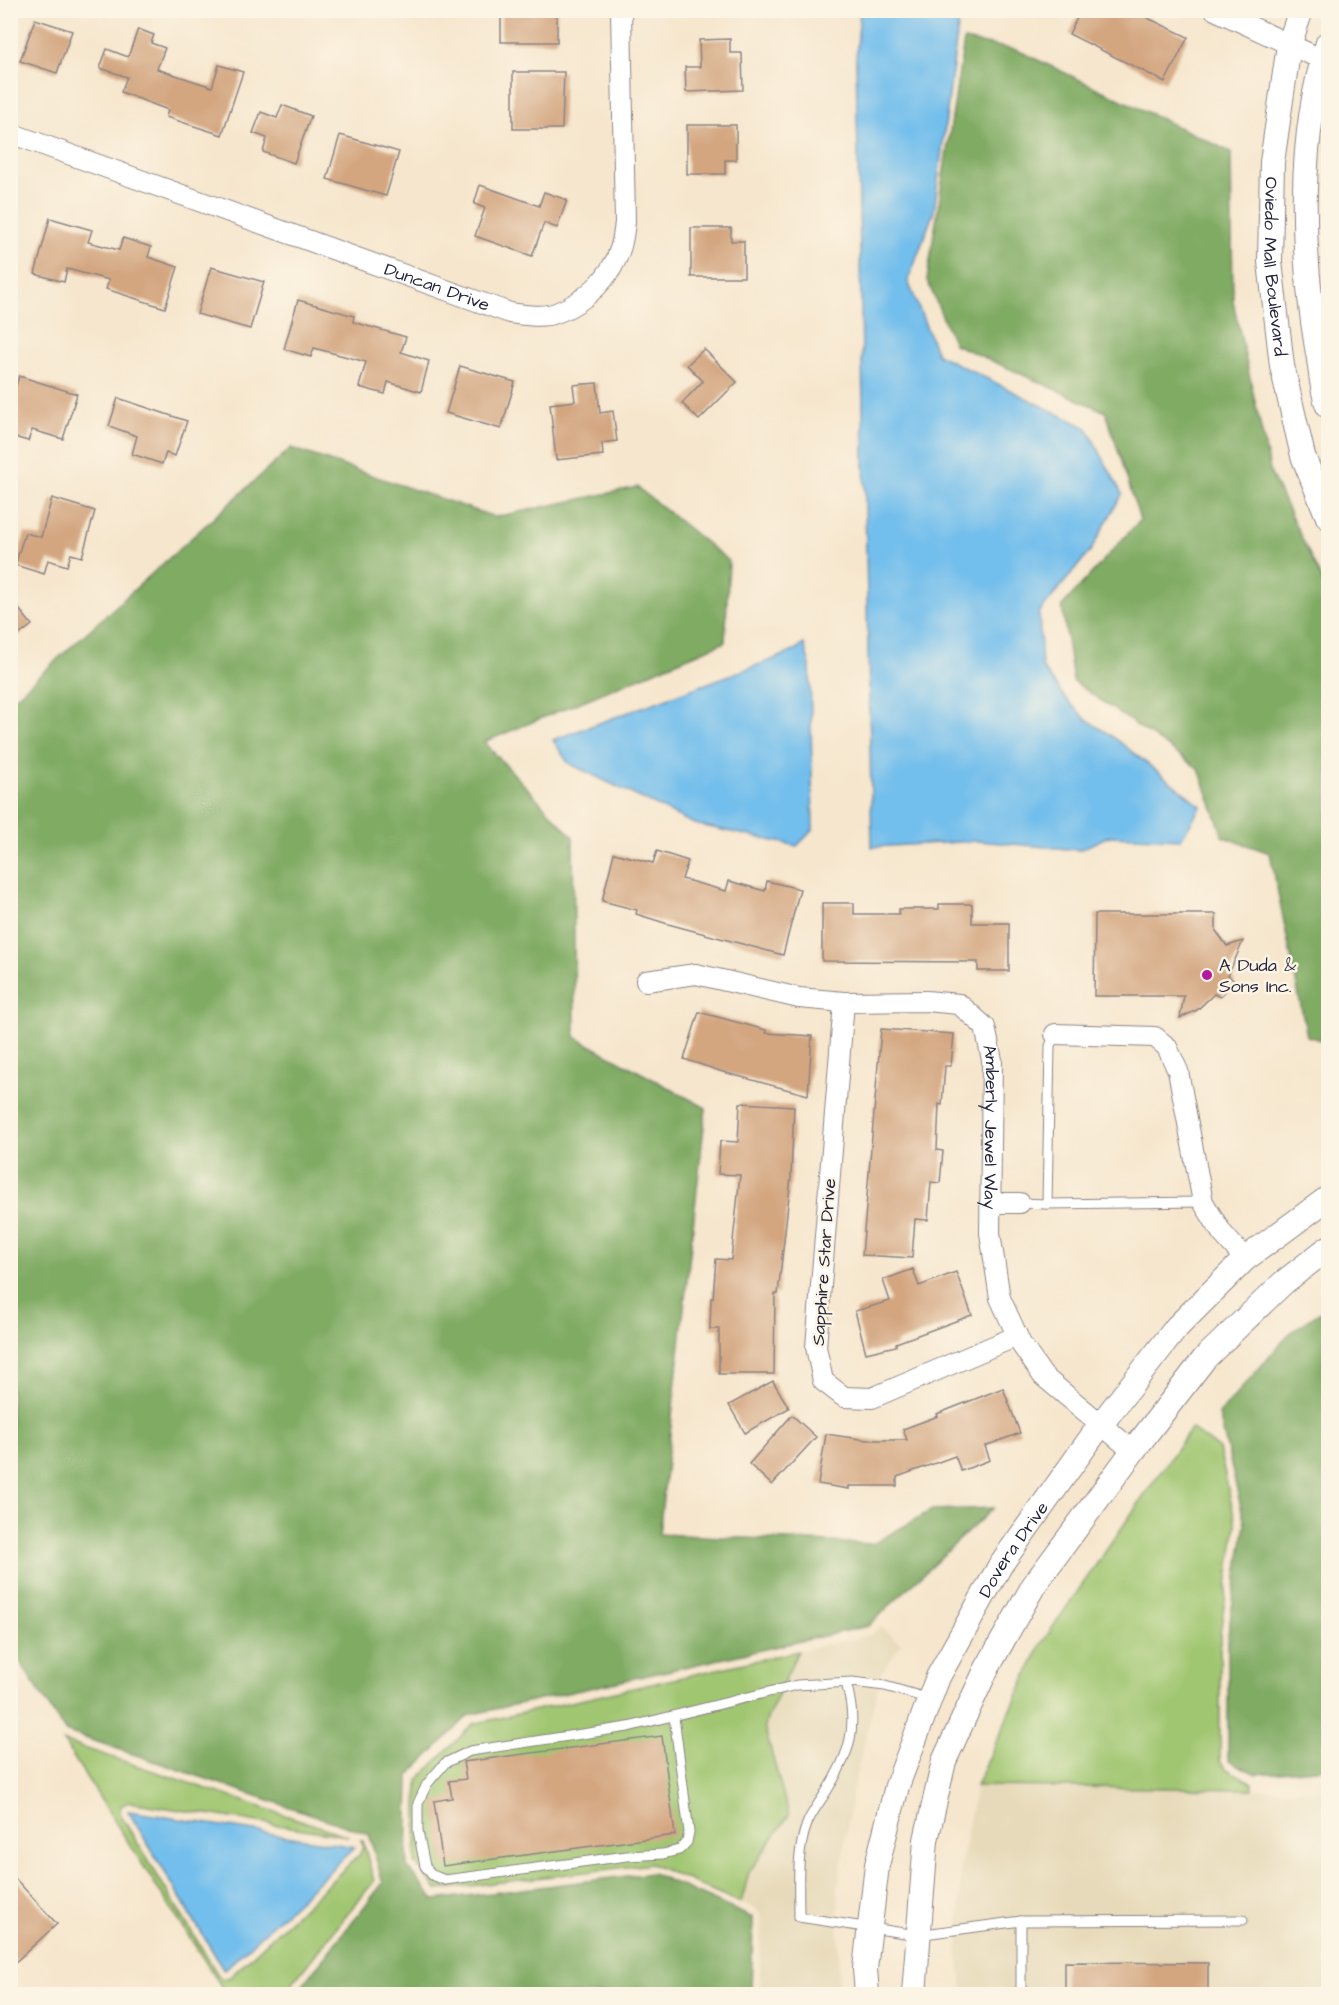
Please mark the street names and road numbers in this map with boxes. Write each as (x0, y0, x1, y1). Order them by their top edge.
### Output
street label: Oviedo Mall Boulevard (1258, 177, 1293, 357)
street label: Duncan Drive (381, 256, 493, 317)
street label: Amberly Jewel Way (977, 1042, 1005, 1210)
street label: Sapphire Star Drive (806, 1177, 842, 1347)
street label: Dovera Drive (972, 1496, 1054, 1602)

